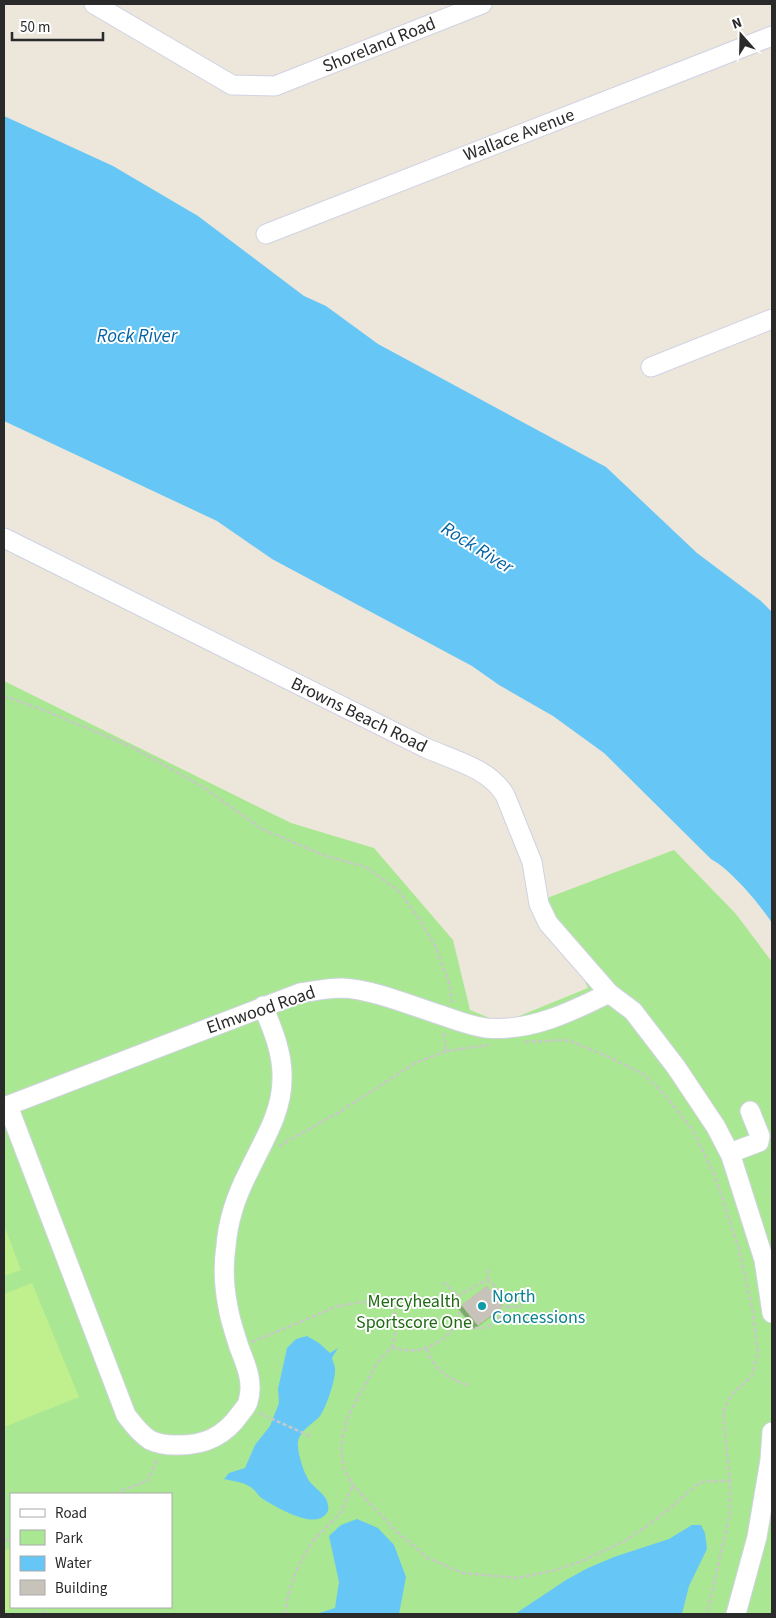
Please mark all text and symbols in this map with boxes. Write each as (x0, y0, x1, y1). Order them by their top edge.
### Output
scale bar (12, 10, 104, 42)
north arrow (716, 10, 766, 60)
street label: Shoreland Road (319, 11, 439, 79)
text: N (729, 13, 745, 35)
text: 50 m (20, 17, 50, 38)
street label: Wallace Avenue (460, 102, 578, 168)
water label: Rock River (97, 323, 179, 350)
water label: Rock River (436, 515, 519, 582)
street label: Browns Beach Road (287, 671, 431, 759)
street label: Elmwood Road (203, 980, 319, 1040)
place label: North Concessions (492, 1284, 585, 1330)
park label: Mercyhealth Sportscore One (356, 1289, 472, 1335)
marker: North Concessions (476, 1300, 488, 1312)
legend (10, 1493, 172, 1608)
text: Road (55, 1503, 87, 1524)
text: Park (55, 1528, 84, 1549)
text: Water (55, 1553, 92, 1574)
text: Building (55, 1578, 108, 1599)

